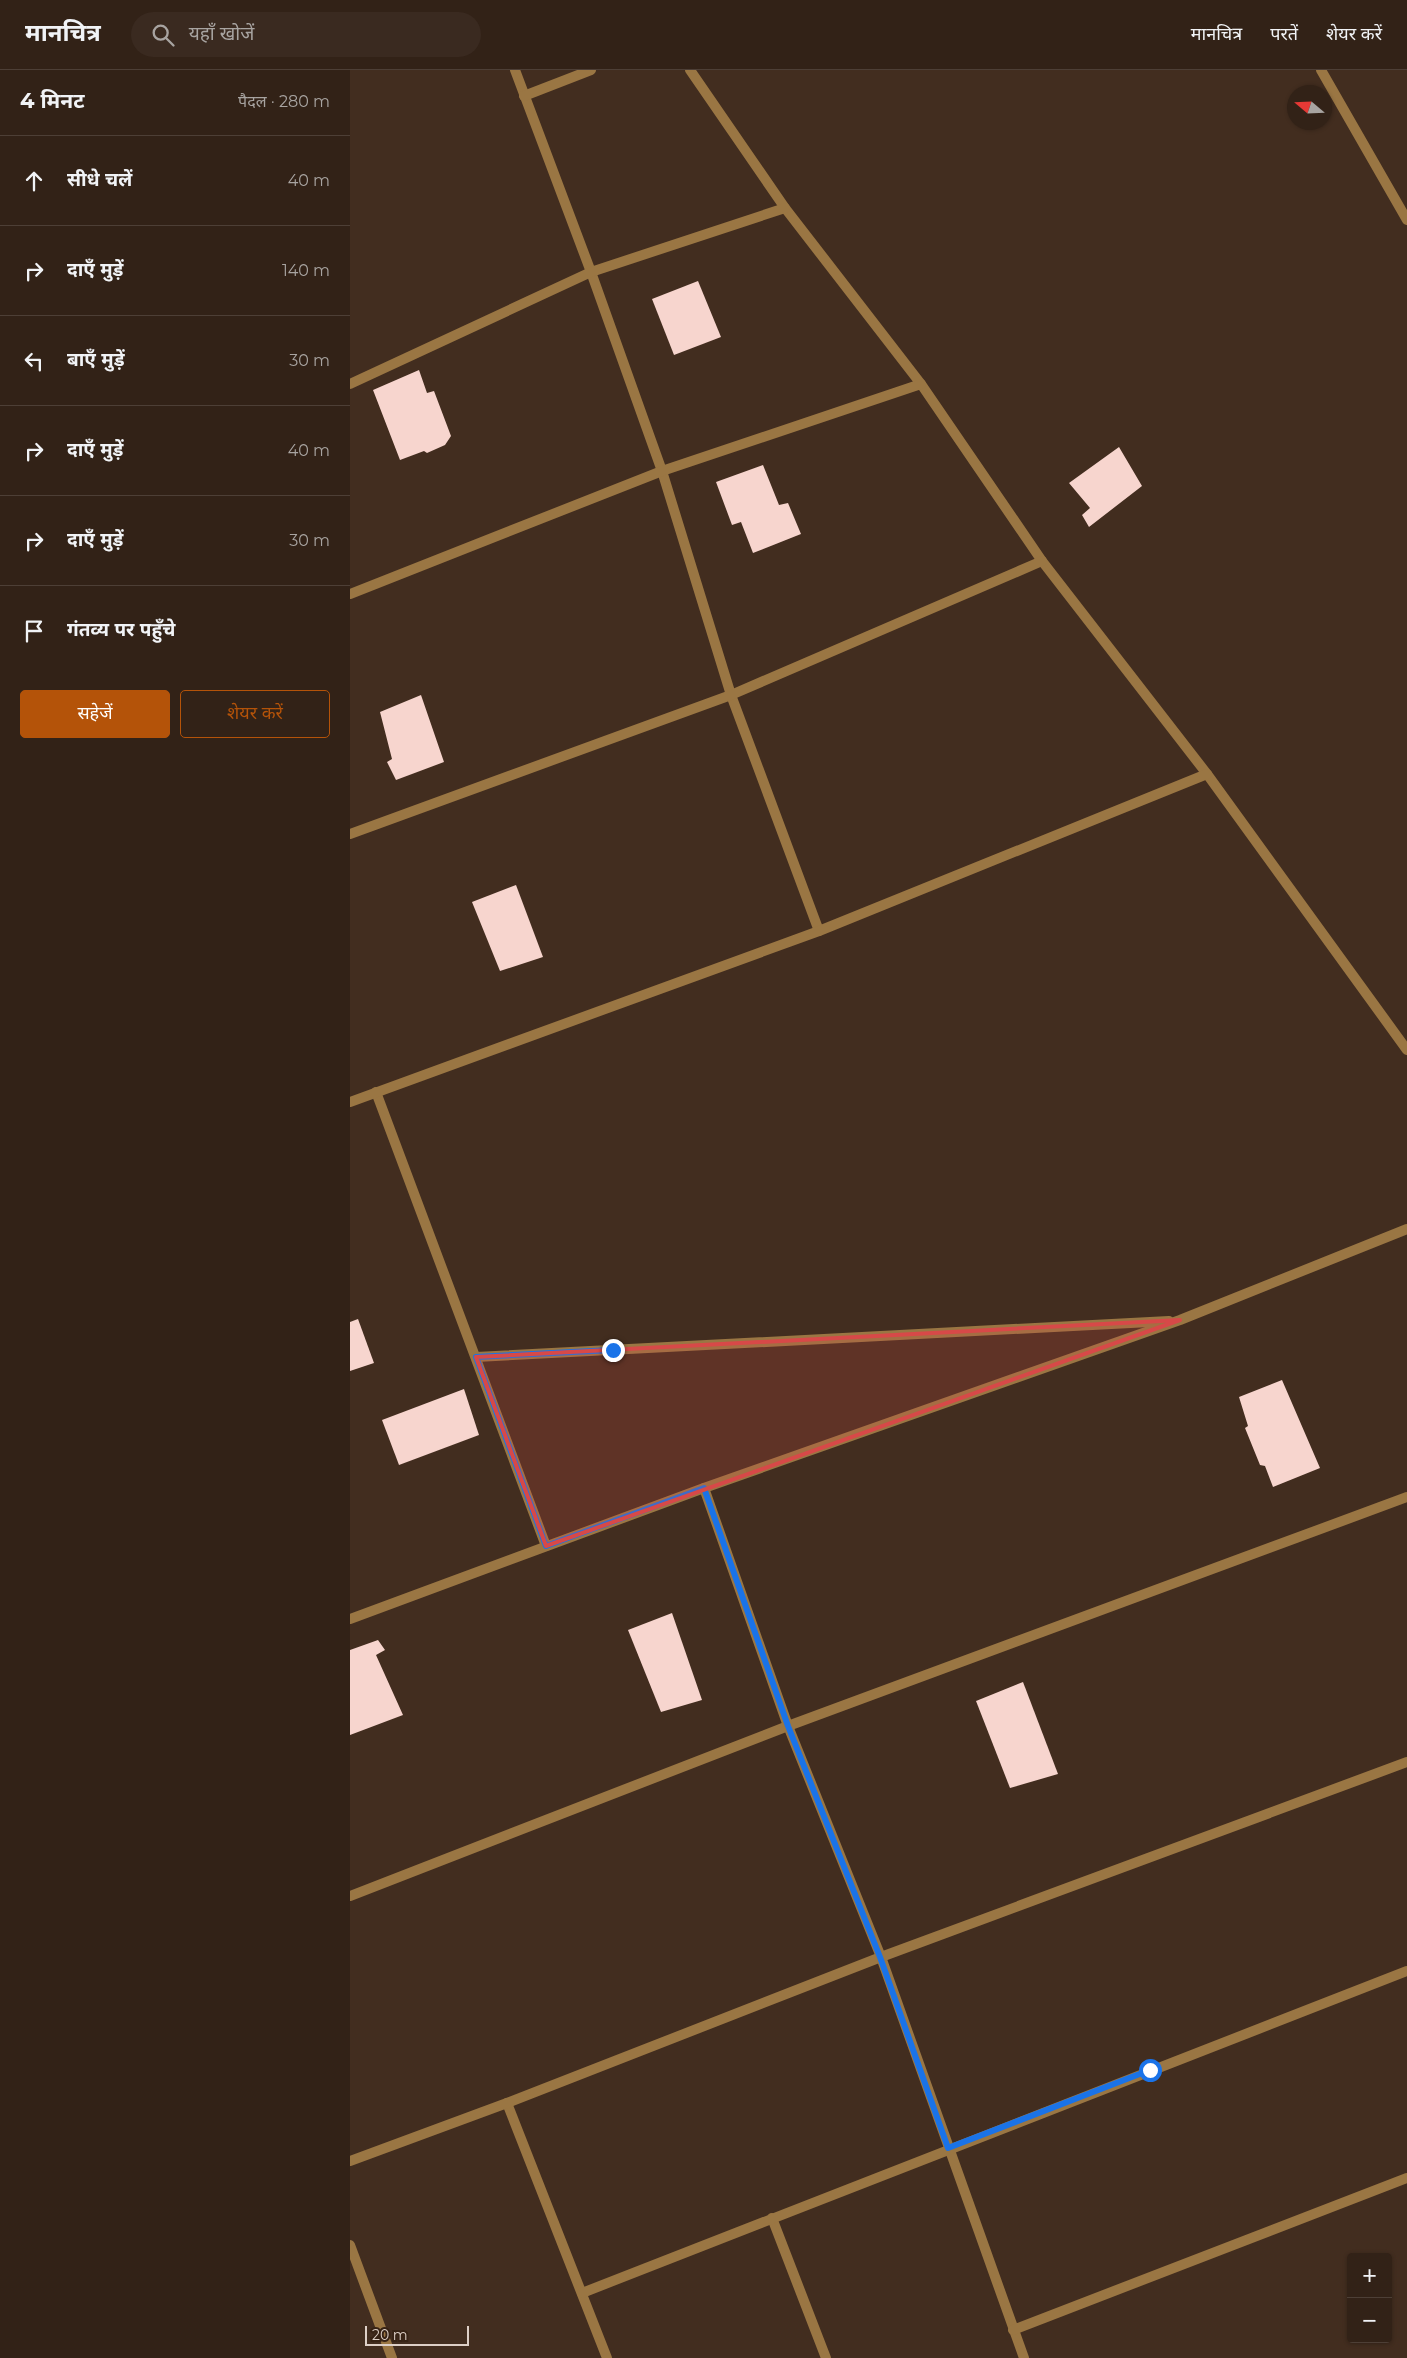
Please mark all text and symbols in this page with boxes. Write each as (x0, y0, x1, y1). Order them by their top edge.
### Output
search box (131, 12, 481, 57)
text: मानचित्र (25, 18, 101, 47)
icon: search (149, 21, 177, 49)
text: यहाँ खोजें (189, 22, 254, 45)
text: मानचित्र (1191, 23, 1242, 45)
text: परतें (1270, 23, 1298, 45)
text: शेयर करें (1326, 23, 1382, 45)
north arrow (1287, 85, 1332, 130)
text: 4 मिनट (20, 88, 85, 113)
text: पैदल · 280 m (238, 92, 330, 111)
icon: ahead (20, 167, 48, 195)
text: सीधे चलें (67, 168, 132, 191)
text: 40 m (288, 171, 330, 190)
icon: right (20, 257, 48, 285)
text: दाएँ मुड़ें (67, 258, 123, 281)
text: 140 m (282, 261, 330, 280)
icon: left (20, 347, 48, 375)
text: बाएँ मुड़ें (67, 348, 124, 371)
text: 30 m (289, 351, 330, 370)
icon: right (20, 437, 48, 465)
text: दाएँ मुड़ें (67, 438, 123, 461)
text: 40 m (288, 441, 330, 460)
icon: right (20, 527, 48, 555)
text: दाएँ मुड़ें (67, 528, 123, 551)
text: 30 m (289, 531, 330, 550)
icon: arrive (20, 617, 48, 645)
text: गंतव्य पर पहुँचे (67, 618, 175, 641)
button: सहेजें (20, 690, 170, 738)
button: शेयर करें (180, 690, 330, 738)
route end (602, 1339, 625, 1362)
route start (1139, 2059, 1162, 2082)
map controls (1347, 2253, 1392, 2343)
button: + (1347, 2253, 1392, 2298)
button: − (1347, 2298, 1392, 2343)
scale bar (365, 2323, 469, 2346)
text: 20 m (372, 2326, 408, 2344)

